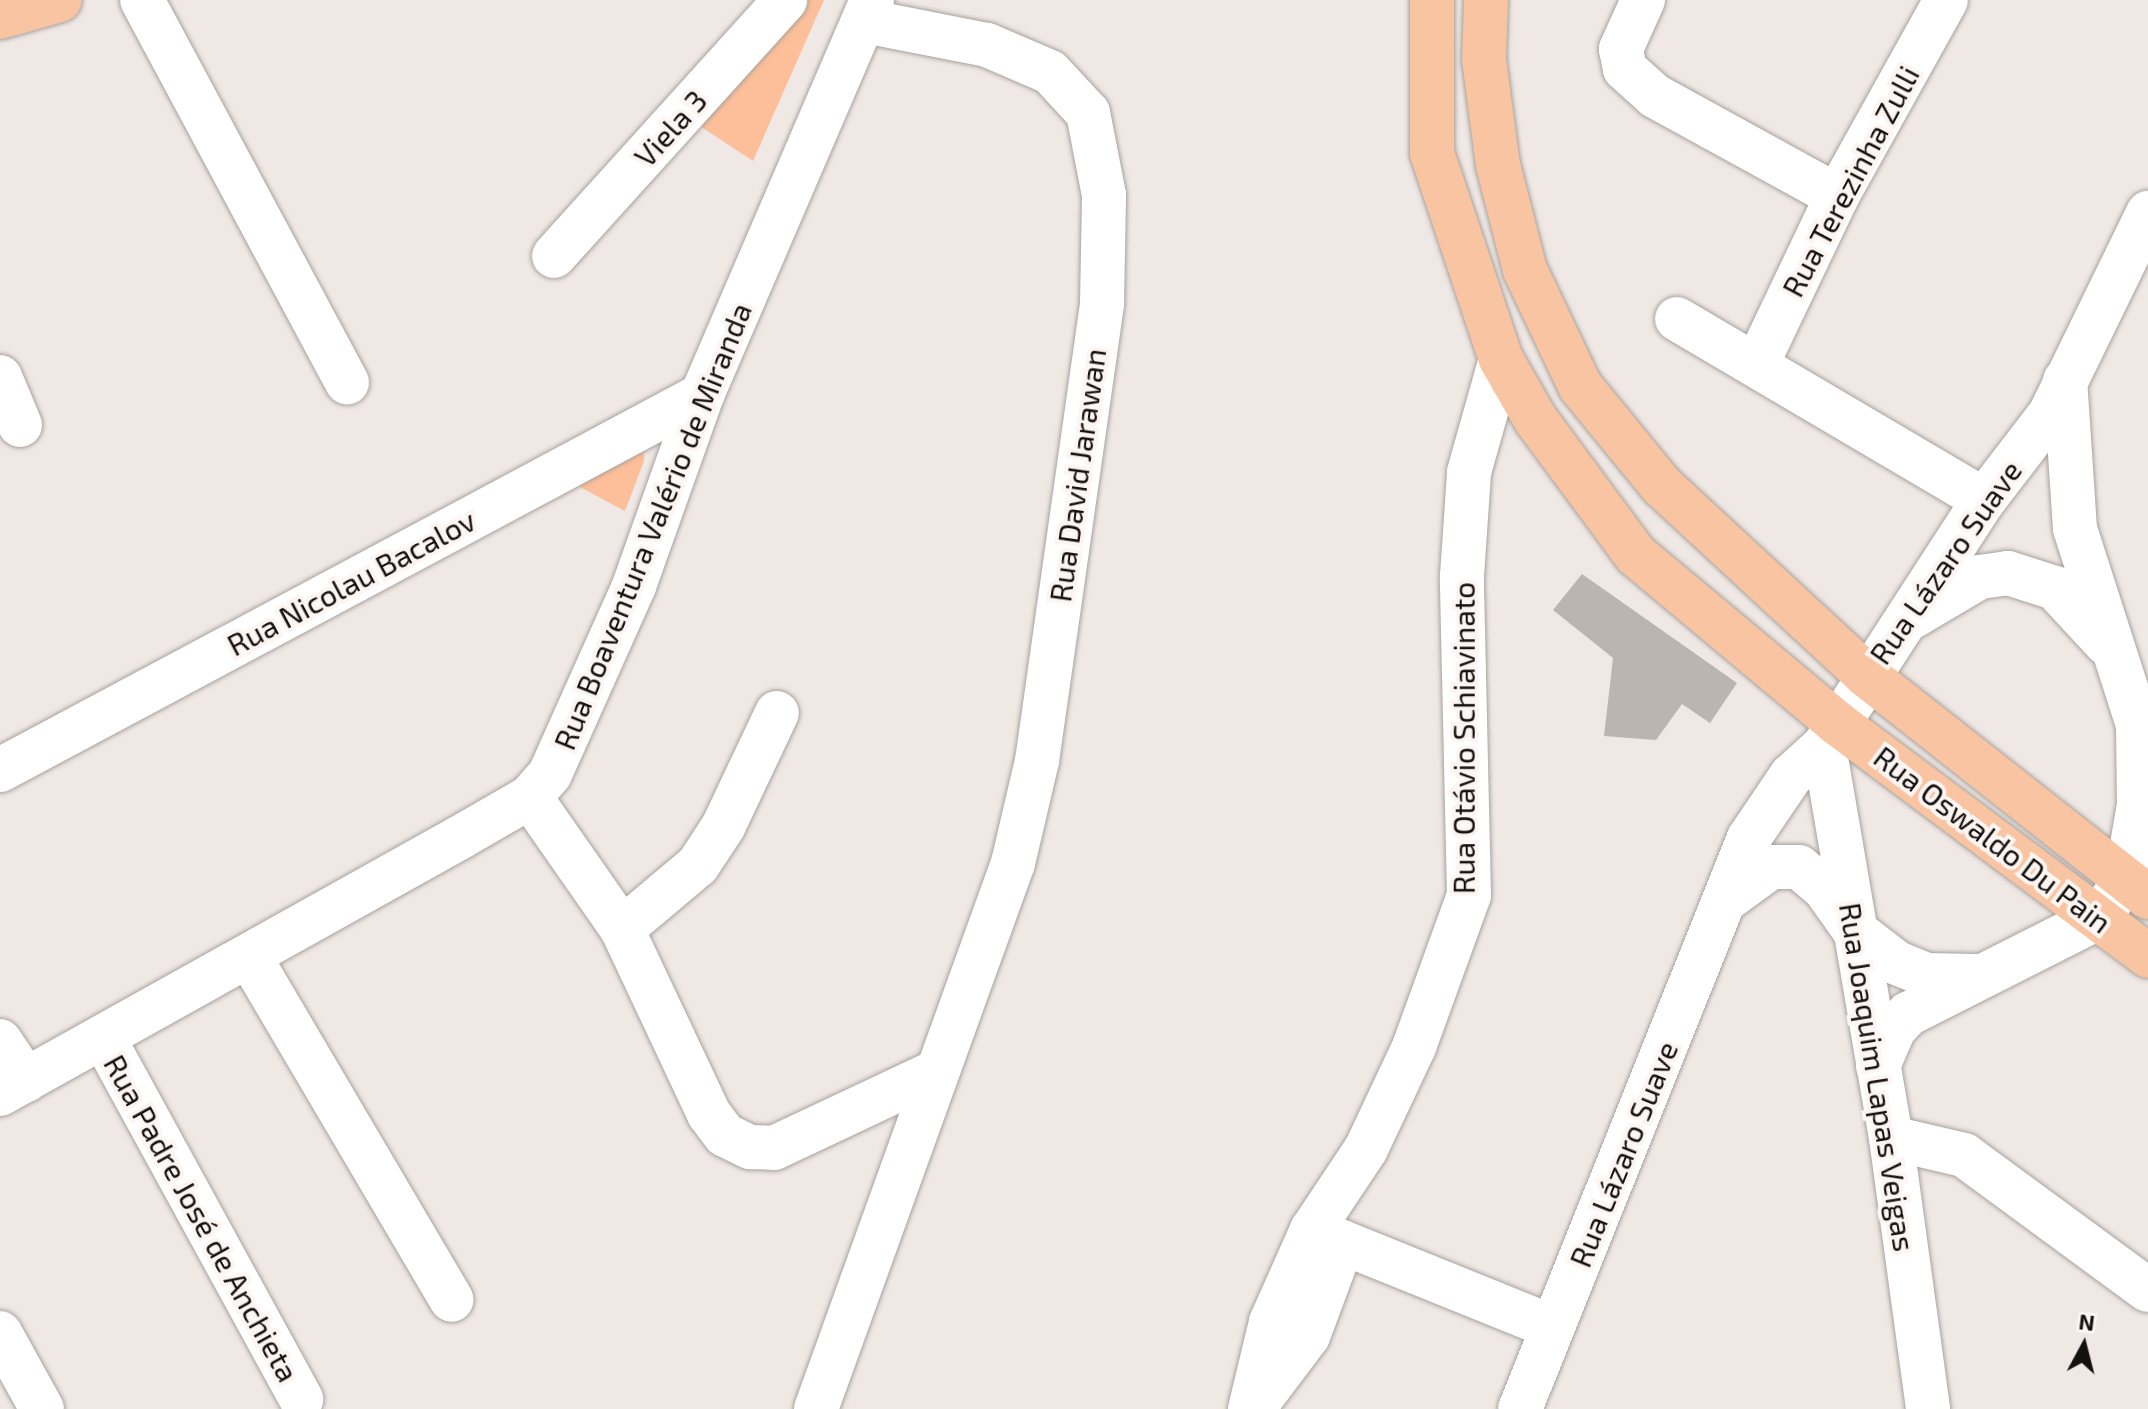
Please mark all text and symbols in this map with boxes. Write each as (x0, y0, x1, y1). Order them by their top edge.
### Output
street label: Rua Terezinha Zulli (1774, 59, 1926, 303)
street label: Viela 3 (626, 82, 714, 174)
street label: Rua Boaventura Valério de Miranda (546, 297, 758, 755)
street label: Rua David Jarawan (1041, 346, 1113, 604)
street label: Rua Lázaro Suave (1861, 453, 2029, 671)
street label: Rua Nicolau Bacalov (221, 501, 481, 663)
street label: Rua Otávio Schiavinato (1445, 582, 1481, 894)
street label: Rua Oswaldo Du Pain (1867, 738, 2119, 940)
street label: Rua Joaquim Lapas Veigas (1833, 899, 1923, 1255)
street label: Rua Lázaro Suave (1561, 1036, 1685, 1272)
street label: Rua Padre José de Anchieta (97, 1048, 307, 1388)
north arrow (2044, 1305, 2124, 1385)
text: N (2077, 1307, 2096, 1335)

